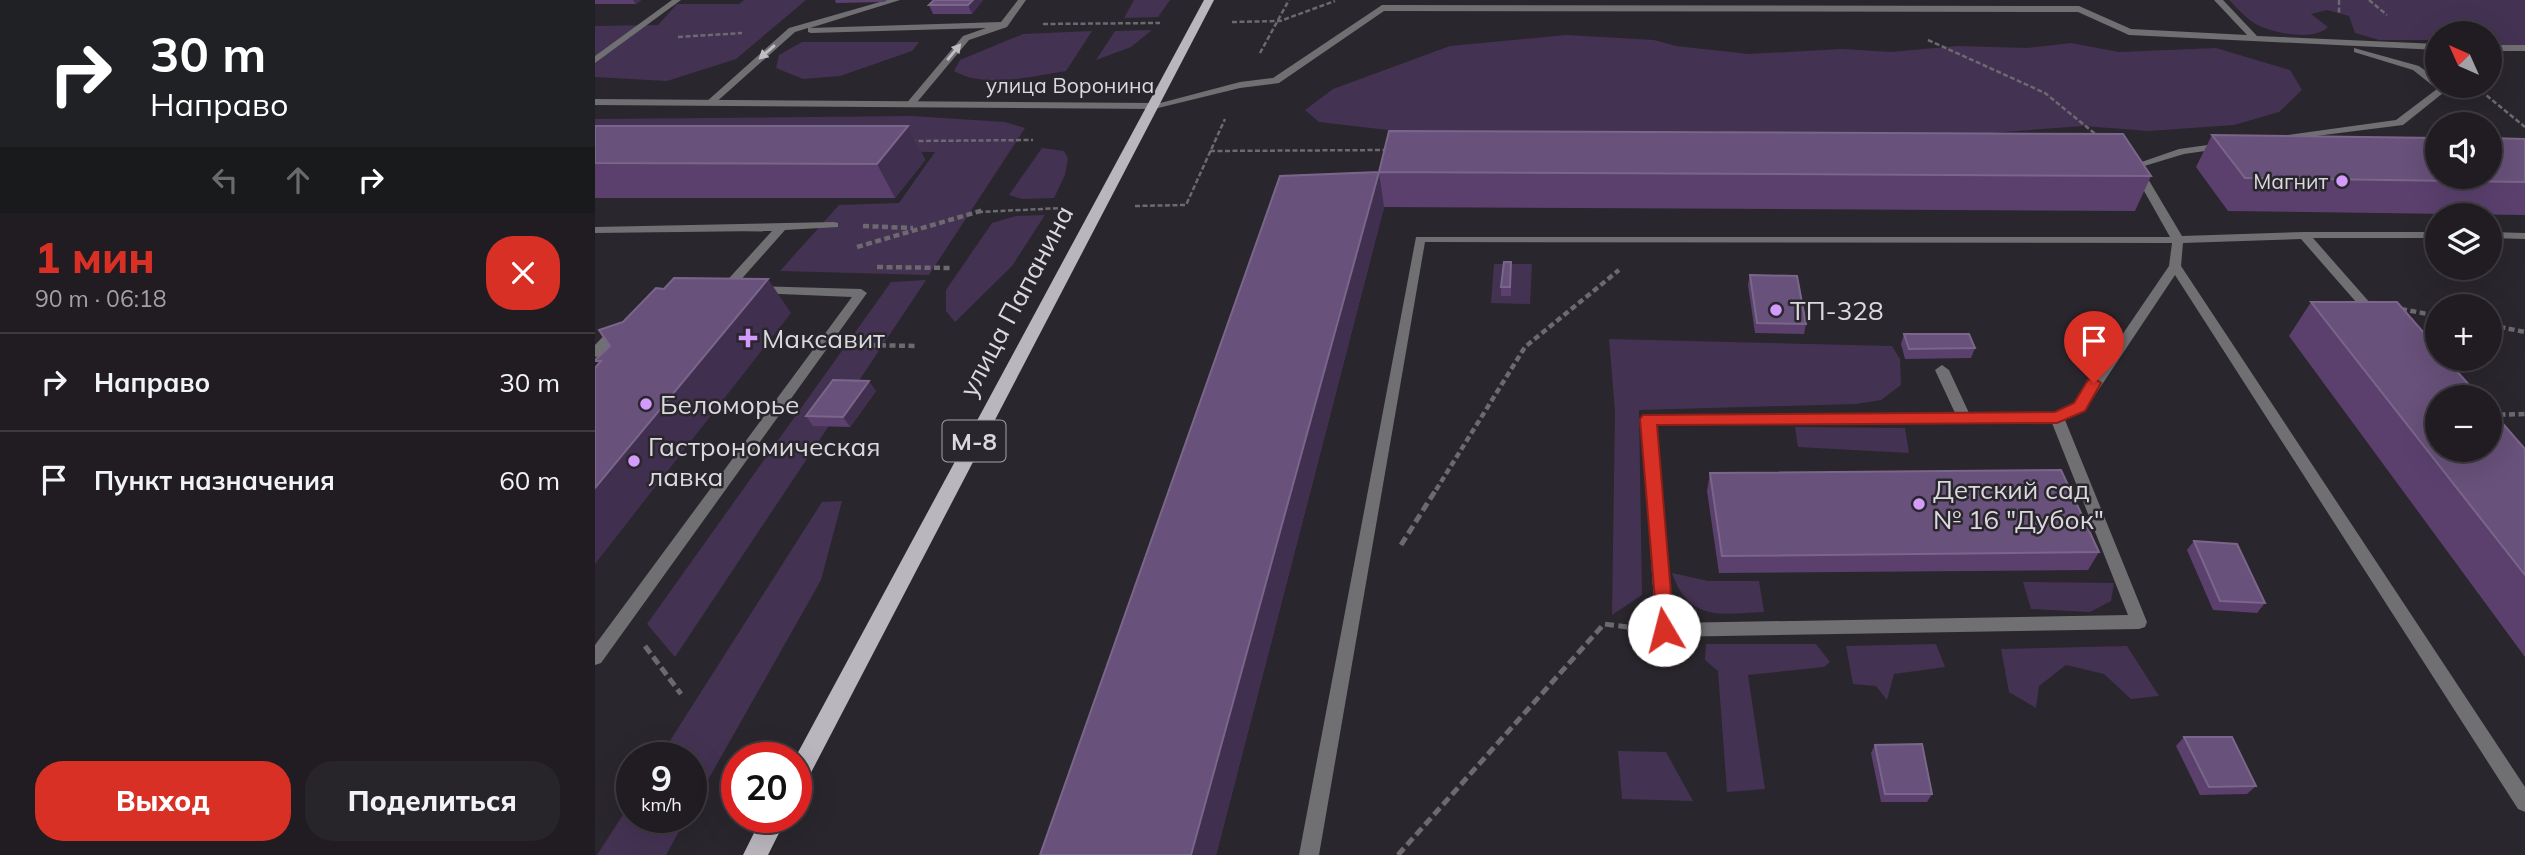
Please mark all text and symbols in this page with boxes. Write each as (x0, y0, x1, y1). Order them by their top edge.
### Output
north arrow (2425, 21, 2503, 98)
map controls (2425, 21, 2502, 462)
text: 30 m (150, 23, 266, 84)
icon: right (35, 28, 126, 119)
one-way arrow (758, 44, 776, 60)
one-way arrow (946, 44, 961, 61)
street label: улица Воронина (986, 72, 1154, 98)
text: Направо (150, 84, 289, 124)
button: sound (2425, 112, 2502, 189)
icon: left (206, 161, 244, 199)
icon: ahead (279, 161, 317, 199)
icon: right (352, 161, 390, 199)
place label: Магнит (2253, 168, 2328, 194)
marker: Магнит (2334, 173, 2350, 189)
street label: улица Папанина (952, 200, 1080, 402)
button: layers (2425, 203, 2502, 280)
text: 1 мин (35, 231, 155, 284)
button: close (486, 236, 560, 310)
text: 90 m · 06:18 (35, 284, 167, 313)
place label: ТП-328 (1790, 294, 1884, 327)
button: + (2425, 294, 2502, 371)
marker: ТП-328 (1768, 302, 1784, 318)
pin (2064, 311, 2124, 383)
place label: Максавит (762, 322, 885, 355)
icon: arrive (2075, 322, 2113, 360)
marker: Максавит (740, 330, 756, 346)
icon: right (35, 363, 73, 401)
text: Направо (94, 366, 210, 399)
text: 30 m (499, 366, 560, 399)
button: − (2425, 385, 2502, 462)
place label: Беломорье (660, 388, 800, 421)
marker: Беломорье (638, 396, 654, 412)
road number: М-8 (943, 420, 1005, 462)
place label: Гастрономическая лавка (648, 430, 881, 493)
marker: Гастрономическая лавка (626, 453, 642, 469)
icon: arrive (35, 461, 73, 499)
text: Пункт назначения (94, 464, 335, 497)
text: 60 m (499, 464, 560, 497)
place label: Детский сад № 16 "Дубок" (1933, 473, 2104, 536)
marker: Детский сад № 16 "Дубок" (1911, 496, 1927, 512)
position arrow (1627, 593, 1701, 667)
speed limit sign: 20 (721, 742, 812, 833)
text: 9 (651, 756, 672, 800)
button: Выход (35, 761, 291, 841)
button: Поделиться (305, 761, 560, 841)
text: km/h (641, 793, 682, 816)

